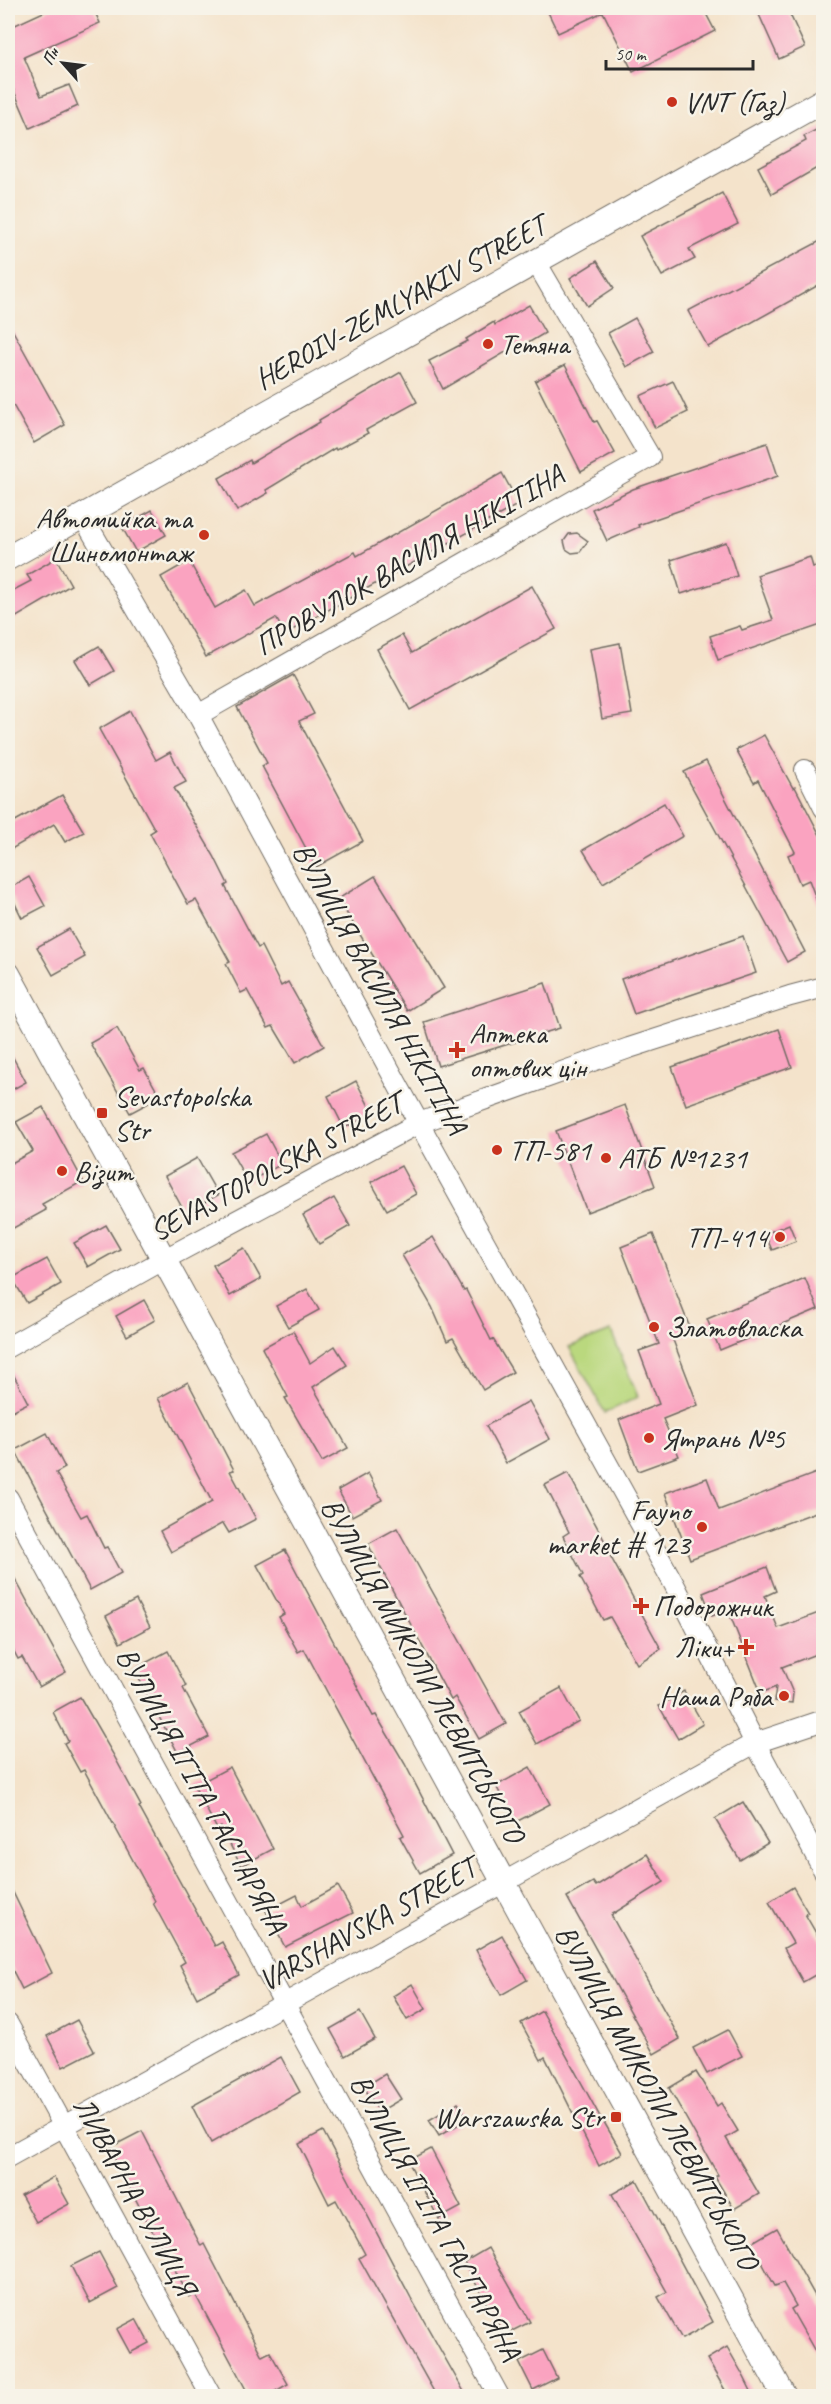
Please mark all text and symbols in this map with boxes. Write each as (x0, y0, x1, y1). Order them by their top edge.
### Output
north arrow (33, 33, 93, 93)
scale bar (606, 33, 753, 71)
text: 50 m (615, 43, 648, 65)
text: Пн (38, 44, 64, 69)
place label: VNT (Газ) (684, 83, 787, 121)
marker: VNT (Газ) (665, 95, 679, 109)
street label: HEROIV-ZEMLYAKIV STREET (248, 203, 558, 398)
place label: Тетяна (500, 325, 572, 363)
marker: Тетяна (481, 337, 495, 351)
street label: ПРОВУЛОК ВАСИЛЯ НІКІТІНА (248, 455, 572, 664)
place label: Автомийка та Шиномонтаж (36, 499, 195, 571)
marker: Автомийка та Шиномонтаж (197, 528, 211, 542)
street label: ВУЛИЦЯ ВАСИЛЯ НІКІТІНА (284, 836, 477, 1142)
place label: Аптека оптових цін (469, 1014, 588, 1086)
marker: Аптека оптових цін (450, 1043, 464, 1057)
place label: Sevastopolska Str (114, 1077, 253, 1149)
street label: SEVASTOPOLSKA STREET (143, 1081, 415, 1250)
marker: Sevastopolska Str (95, 1106, 109, 1120)
place label: ТП-581 (509, 1131, 593, 1169)
place label: АТБ №1231 (618, 1139, 749, 1177)
marker: ТП-581 (490, 1143, 504, 1157)
marker: АТБ №1231 (599, 1151, 613, 1165)
place label: Візит (74, 1152, 135, 1190)
marker: Візит (55, 1164, 69, 1178)
place label: ТП-414 (686, 1218, 770, 1256)
marker: ТП-414 (773, 1230, 787, 1244)
place label: Златовласка (666, 1308, 804, 1346)
marker: Златовласка (647, 1320, 661, 1334)
place label: Ятрань №5 (661, 1419, 786, 1457)
marker: Ятрань №5 (642, 1431, 656, 1445)
street label: ВУЛИЦЯ МИКОЛИ ЛЕВИТСЬКОГО (312, 1491, 535, 1851)
place label: Fayno market # 123 (547, 1491, 693, 1563)
marker: Fayno market # 123 (695, 1520, 709, 1534)
place label: Подорожник (653, 1587, 774, 1625)
marker: Подорожник (634, 1599, 648, 1613)
place label: Ліки+ (675, 1628, 736, 1666)
marker: Ліки+ (739, 1640, 753, 1654)
street label: ВУЛИЦЯ ІГІТА ГАСПАРЯНА (108, 1641, 297, 1940)
place label: Наша Ряба (659, 1677, 774, 1715)
marker: Наша Ряба (777, 1689, 791, 1703)
street label: VARSHAVSKA STREET (252, 1845, 489, 1999)
street label: ВУЛИЦЯ МИКОЛИ ЛЕВИТСЬКОГО (546, 1918, 769, 2278)
street label: ВУЛИЦЯ ІГІТА ГАСПАРЯНА (342, 2068, 531, 2367)
street label: ЛИВАРНА ВУЛИЦЯ (65, 2090, 207, 2305)
place label: Warszawska Str (435, 2098, 606, 2136)
marker: Warszawska Str (609, 2110, 623, 2124)

